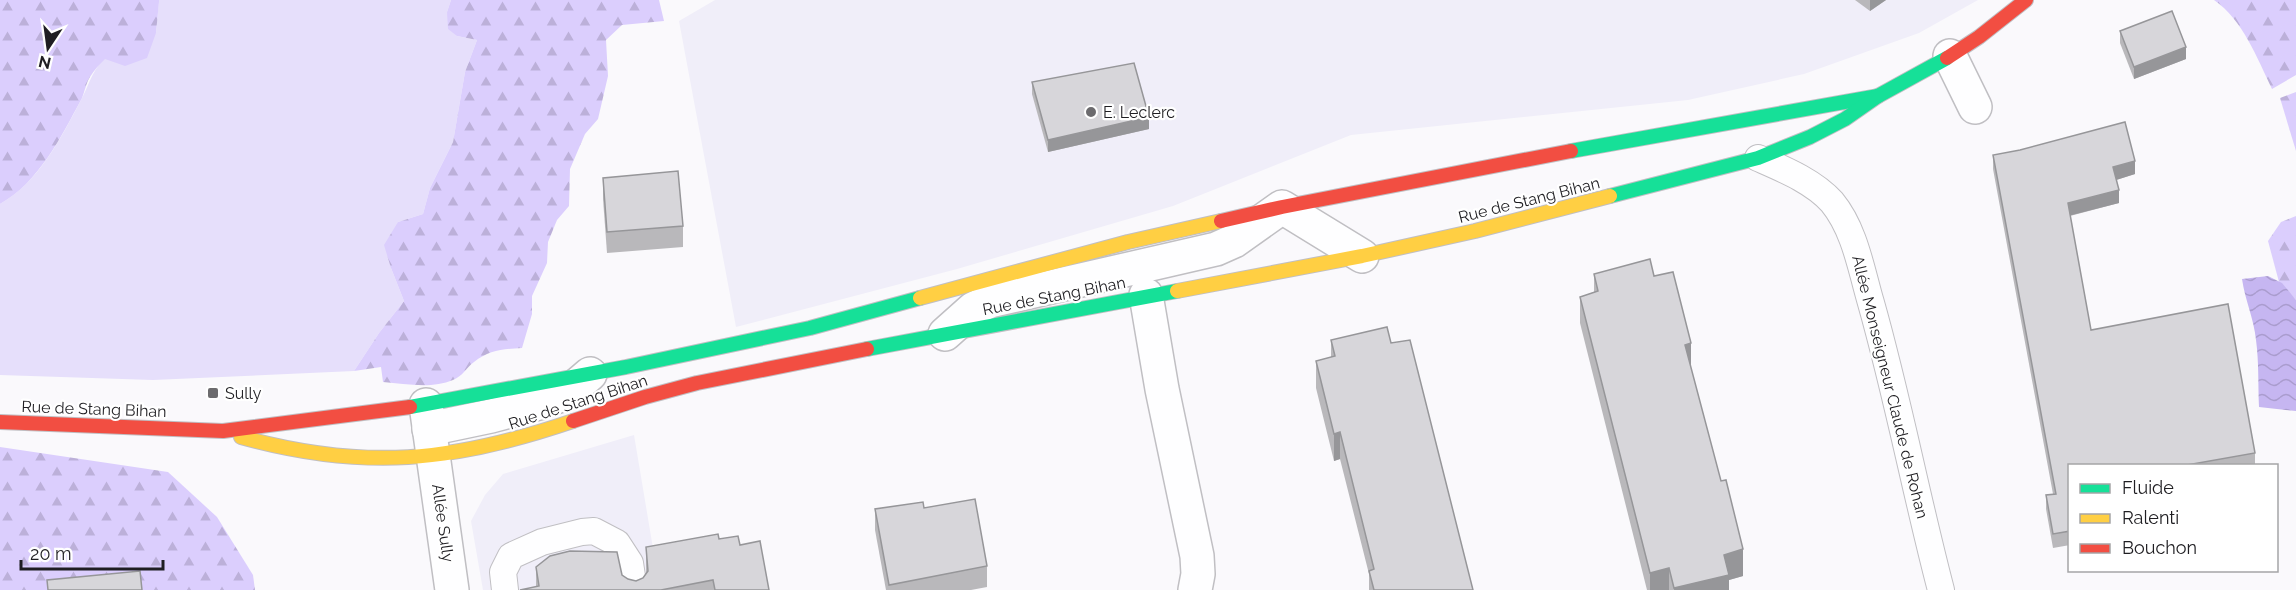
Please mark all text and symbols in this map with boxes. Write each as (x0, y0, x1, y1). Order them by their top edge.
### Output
north arrow (18, 18, 78, 78)
text: N (37, 51, 53, 73)
place label: E. Leclerc (1103, 103, 1175, 122)
marker: E. Leclerc (1084, 105, 1098, 119)
street label: Rue de Stang Bihan (1456, 173, 1602, 227)
street label: Allée Monseigneur Claude de Rohan (1848, 253, 1932, 521)
street label: Rue de Stang Bihan (981, 273, 1127, 319)
street label: Rue de Stang Bihan (506, 371, 650, 433)
place label: Sully (225, 384, 262, 403)
marker: Sully (206, 386, 220, 400)
street label: Rue de Stang Bihan (21, 397, 167, 421)
legend (2068, 464, 2278, 572)
text: Fluide (2122, 477, 2174, 498)
street label: Allée Sully (428, 483, 458, 564)
text: Ralenti (2122, 507, 2179, 528)
scale bar (21, 533, 164, 571)
text: Bouchon (2122, 537, 2197, 558)
text: 20 m (30, 543, 72, 564)

